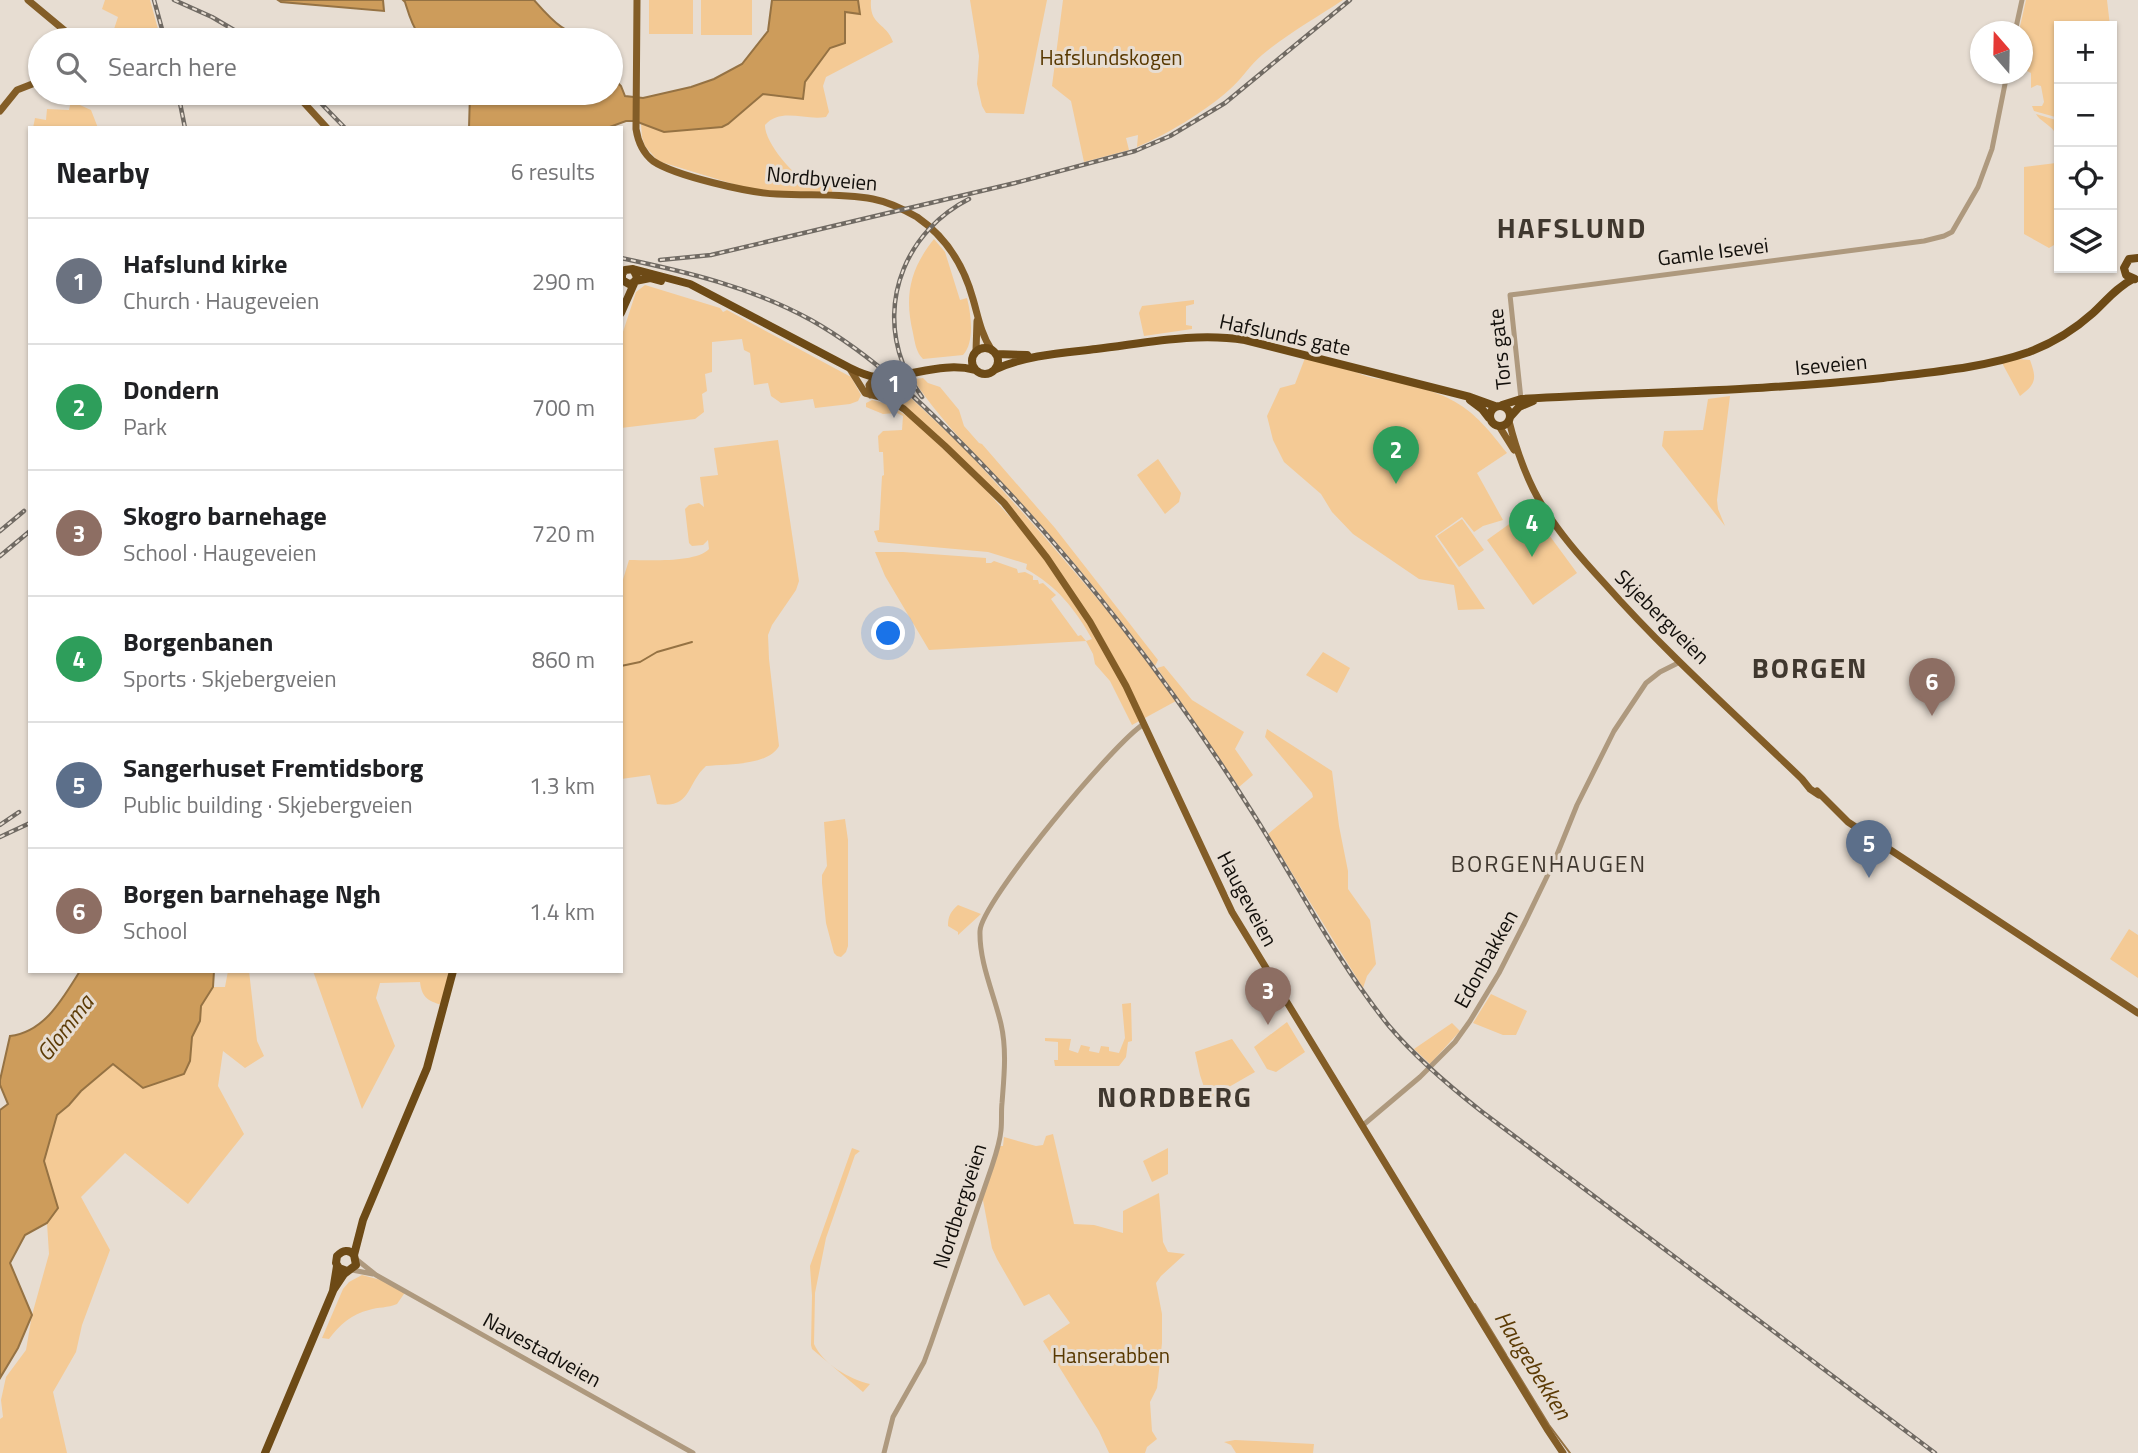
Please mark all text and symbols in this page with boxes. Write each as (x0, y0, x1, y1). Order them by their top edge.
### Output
north arrow (1970, 21, 2033, 84)
map controls (2054, 21, 2117, 273)
button: + (2054, 21, 2117, 84)
search box (28, 28, 623, 105)
park label: Hafslundskogen (1039, 41, 1183, 73)
text: Search here (108, 47, 237, 86)
icon: search (52, 48, 90, 86)
button: − (2054, 84, 2117, 147)
button: locate (2054, 147, 2117, 210)
text: Nearby (56, 149, 149, 195)
text: 6 results (511, 154, 595, 189)
street label: Nordbyveien (765, 157, 879, 199)
district label: HAFSLUND (1497, 206, 1647, 249)
button: layers (2054, 210, 2117, 273)
street label: Gamle Isevei (1656, 228, 1770, 274)
text: Hafslund kirke (123, 244, 287, 283)
text: 1 (73, 264, 85, 299)
text: 290 m (532, 264, 595, 299)
text: Church · Haugeveien (123, 283, 319, 318)
street label: Hafslunds gate (1217, 304, 1354, 364)
street label: Tors gate (1479, 307, 1519, 391)
street label: Iseveien (1793, 345, 1868, 383)
pin: 1 (871, 360, 917, 418)
text: Dondern (123, 370, 219, 409)
text: 2 (73, 390, 85, 425)
text: 700 m (532, 390, 595, 425)
text: Park (123, 409, 167, 444)
pin: 2 (1373, 426, 1419, 484)
text: Skogro barnehage (123, 496, 327, 535)
pin: 4 (1509, 499, 1555, 557)
text: 3 (73, 516, 85, 551)
text: 720 m (532, 516, 595, 551)
text: School · Haugeveien (123, 535, 317, 570)
street label: Skjebergveien (1608, 561, 1718, 671)
your location (871, 616, 905, 650)
text: Borgenbanen (123, 622, 273, 661)
text: 4 (73, 642, 85, 677)
text: 860 m (532, 642, 595, 677)
district label: BORGEN (1752, 646, 1868, 689)
pin: 6 (1909, 658, 1955, 716)
text: Sports · Skjebergveien (123, 661, 337, 696)
text: Sangerhuset Fremtidsborg (123, 748, 423, 787)
text: 5 (73, 768, 85, 803)
text: 1.3 km (529, 768, 595, 803)
text: Public building · Skjebergveien (123, 787, 412, 822)
pin: 5 (1846, 820, 1892, 878)
street label: Haugeveien (1209, 845, 1286, 952)
district label: BORGENHAUGEN (1451, 846, 1647, 881)
text: Borgen barnehage Ngh (123, 874, 381, 913)
text: 6 (73, 894, 85, 929)
text: 1.4 km (529, 894, 595, 929)
street label: Edonbakken (1445, 903, 1525, 1014)
text: School (123, 913, 187, 948)
pin: 3 (1245, 967, 1291, 1025)
water label: Glomma (27, 986, 103, 1069)
district label: NORDBERG (1097, 1075, 1253, 1118)
street label: Nordbergveien (924, 1139, 994, 1272)
street label: Navestadveien (477, 1303, 607, 1395)
water label: Haugebekken (1486, 1303, 1581, 1427)
park label: Hanserabben (1052, 1339, 1170, 1371)

